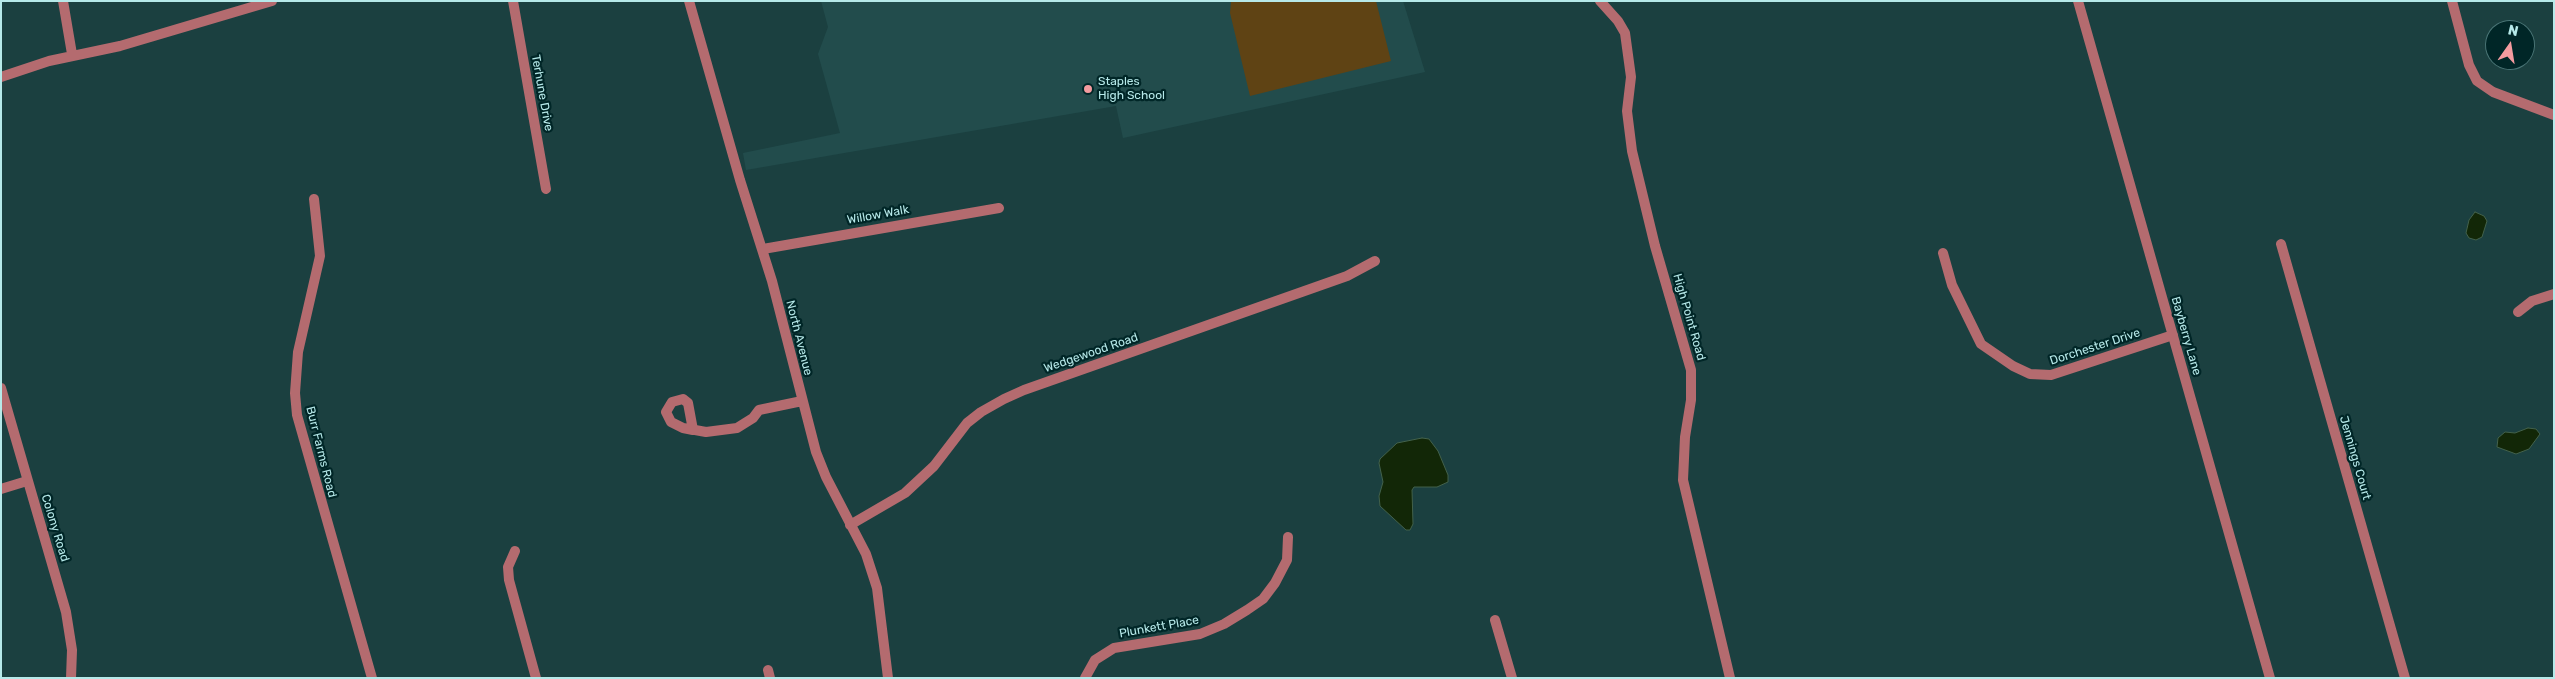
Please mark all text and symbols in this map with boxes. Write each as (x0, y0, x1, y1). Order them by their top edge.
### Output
north arrow (2485, 20, 2535, 70)
text: N (2506, 21, 2520, 40)
street label: Terhune Drive (528, 54, 556, 132)
place label: Staples High School (1098, 75, 1165, 103)
marker: Staples High School (1082, 83, 1094, 95)
street label: Willow Walk (846, 202, 910, 228)
street label: High Point Road (1670, 272, 1708, 362)
street label: Bayberry Lane (2168, 295, 2204, 377)
street label: North Avenue (783, 299, 815, 377)
street label: Dorchester Drive (2048, 326, 2142, 368)
street label: Wedgewood Road (1042, 330, 1140, 376)
street label: Burr Farms Road (303, 405, 339, 499)
street label: Jennings Court (2336, 414, 2374, 502)
street label: Colony Road (38, 493, 72, 563)
street label: Plunkett Place (1118, 613, 1200, 641)

